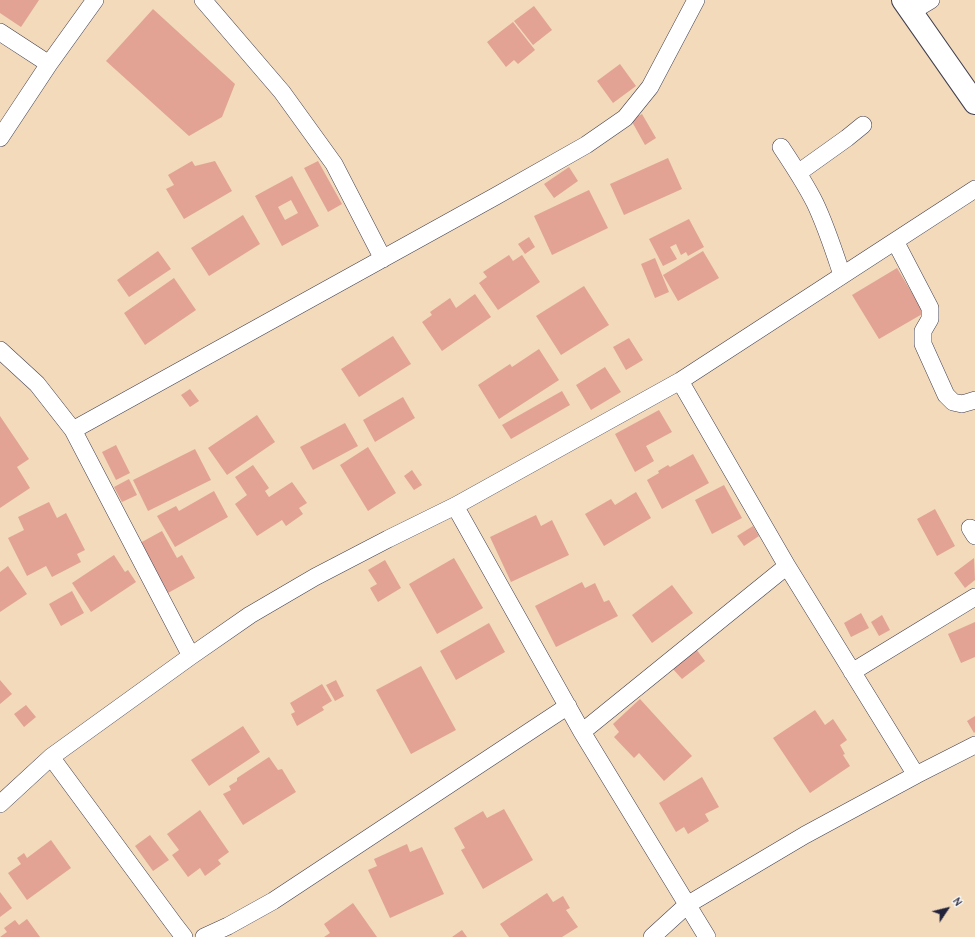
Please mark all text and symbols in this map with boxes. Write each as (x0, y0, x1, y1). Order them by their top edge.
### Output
north arrow (927, 889, 967, 929)
text: N (950, 895, 965, 909)

